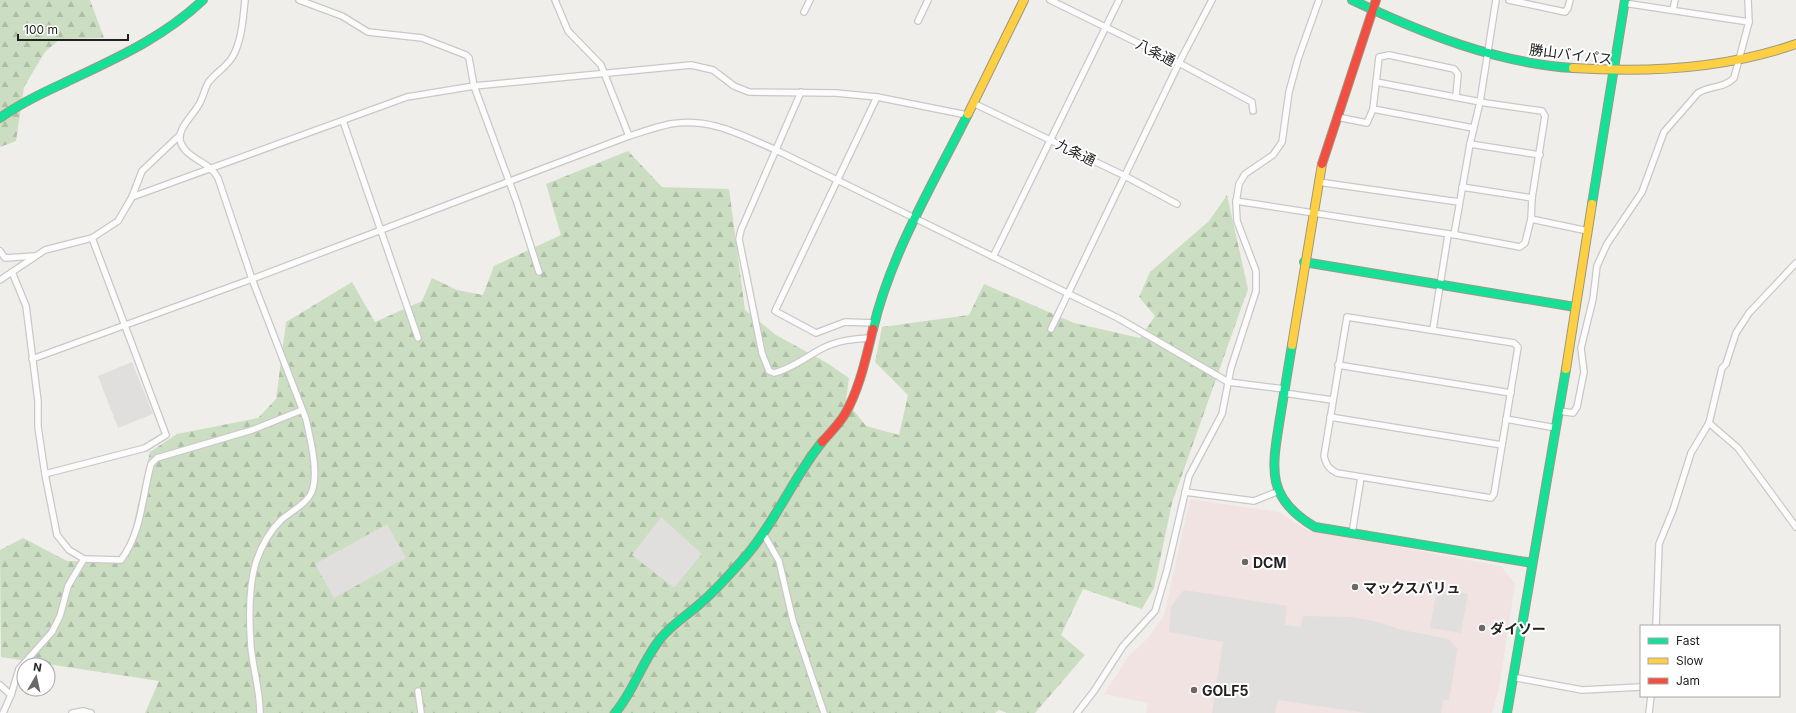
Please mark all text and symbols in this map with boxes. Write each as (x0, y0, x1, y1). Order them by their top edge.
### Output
scale bar (18, 16, 128, 42)
text: 100 m (24, 22, 58, 37)
street label: 八条通 (1133, 35, 1179, 69)
street label: 勝山バイパス (1528, 40, 1614, 68)
street label: 九条通 (1053, 135, 1099, 169)
place label: DCM (1253, 554, 1287, 571)
marker: DCM (1240, 557, 1250, 567)
place label: マックスバリュ (1363, 579, 1461, 596)
marker: マックスバリュ (1350, 582, 1360, 592)
place label: ダイソー (1490, 620, 1546, 637)
marker: ダイソー (1477, 623, 1487, 633)
legend (1640, 625, 1780, 697)
text: Fast (1676, 633, 1700, 648)
text: Slow (1676, 653, 1704, 668)
north arrow (16, 657, 56, 697)
text: N (32, 660, 43, 675)
text: Jam (1676, 673, 1700, 688)
place label: GOLF5 (1202, 682, 1248, 699)
marker: GOLF5 (1189, 685, 1199, 695)

